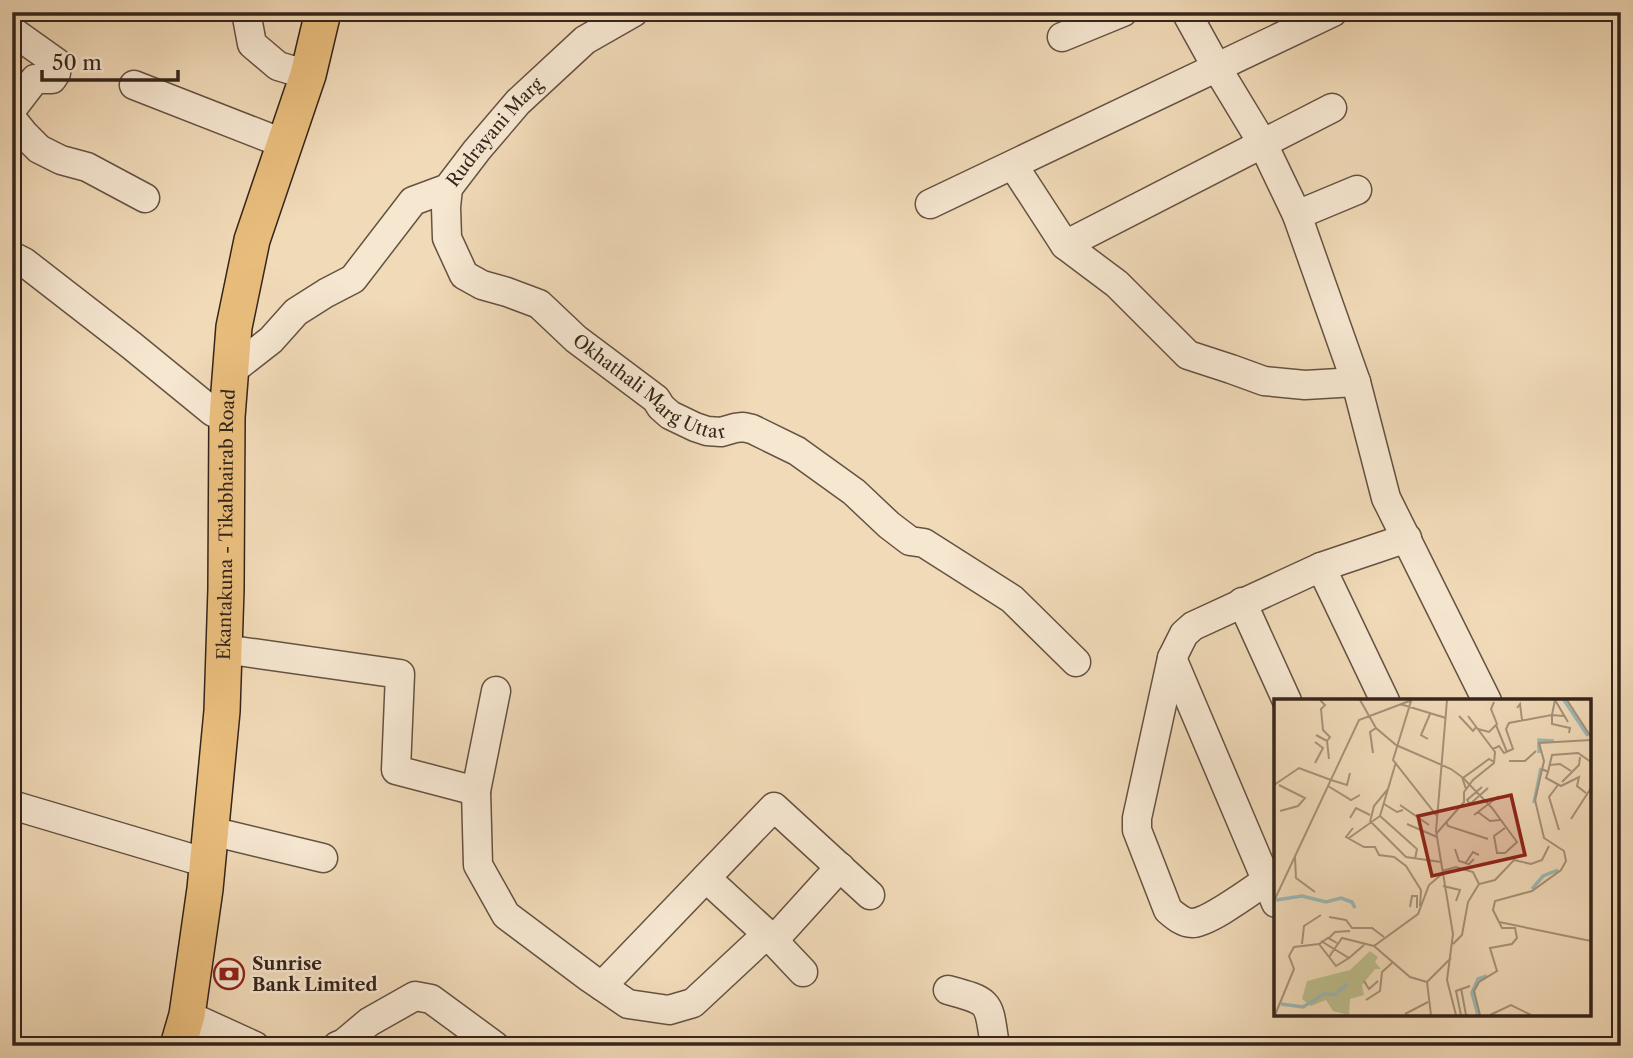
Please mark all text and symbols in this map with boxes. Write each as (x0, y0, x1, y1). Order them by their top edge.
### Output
scale bar (42, 38, 178, 82)
text: 50 m (52, 50, 102, 75)
street label: Rudrayani Marg (442, 73, 548, 191)
street label: Okhathali Marg Uttar (568, 329, 729, 443)
street label: Ekantakuna - Tikabhairab Road (213, 388, 240, 660)
inset map (1274, 699, 1591, 1016)
place label: Sunrise Bank Limited (252, 953, 377, 996)
bank icon: Sunrise Bank Limited (212, 957, 246, 991)

